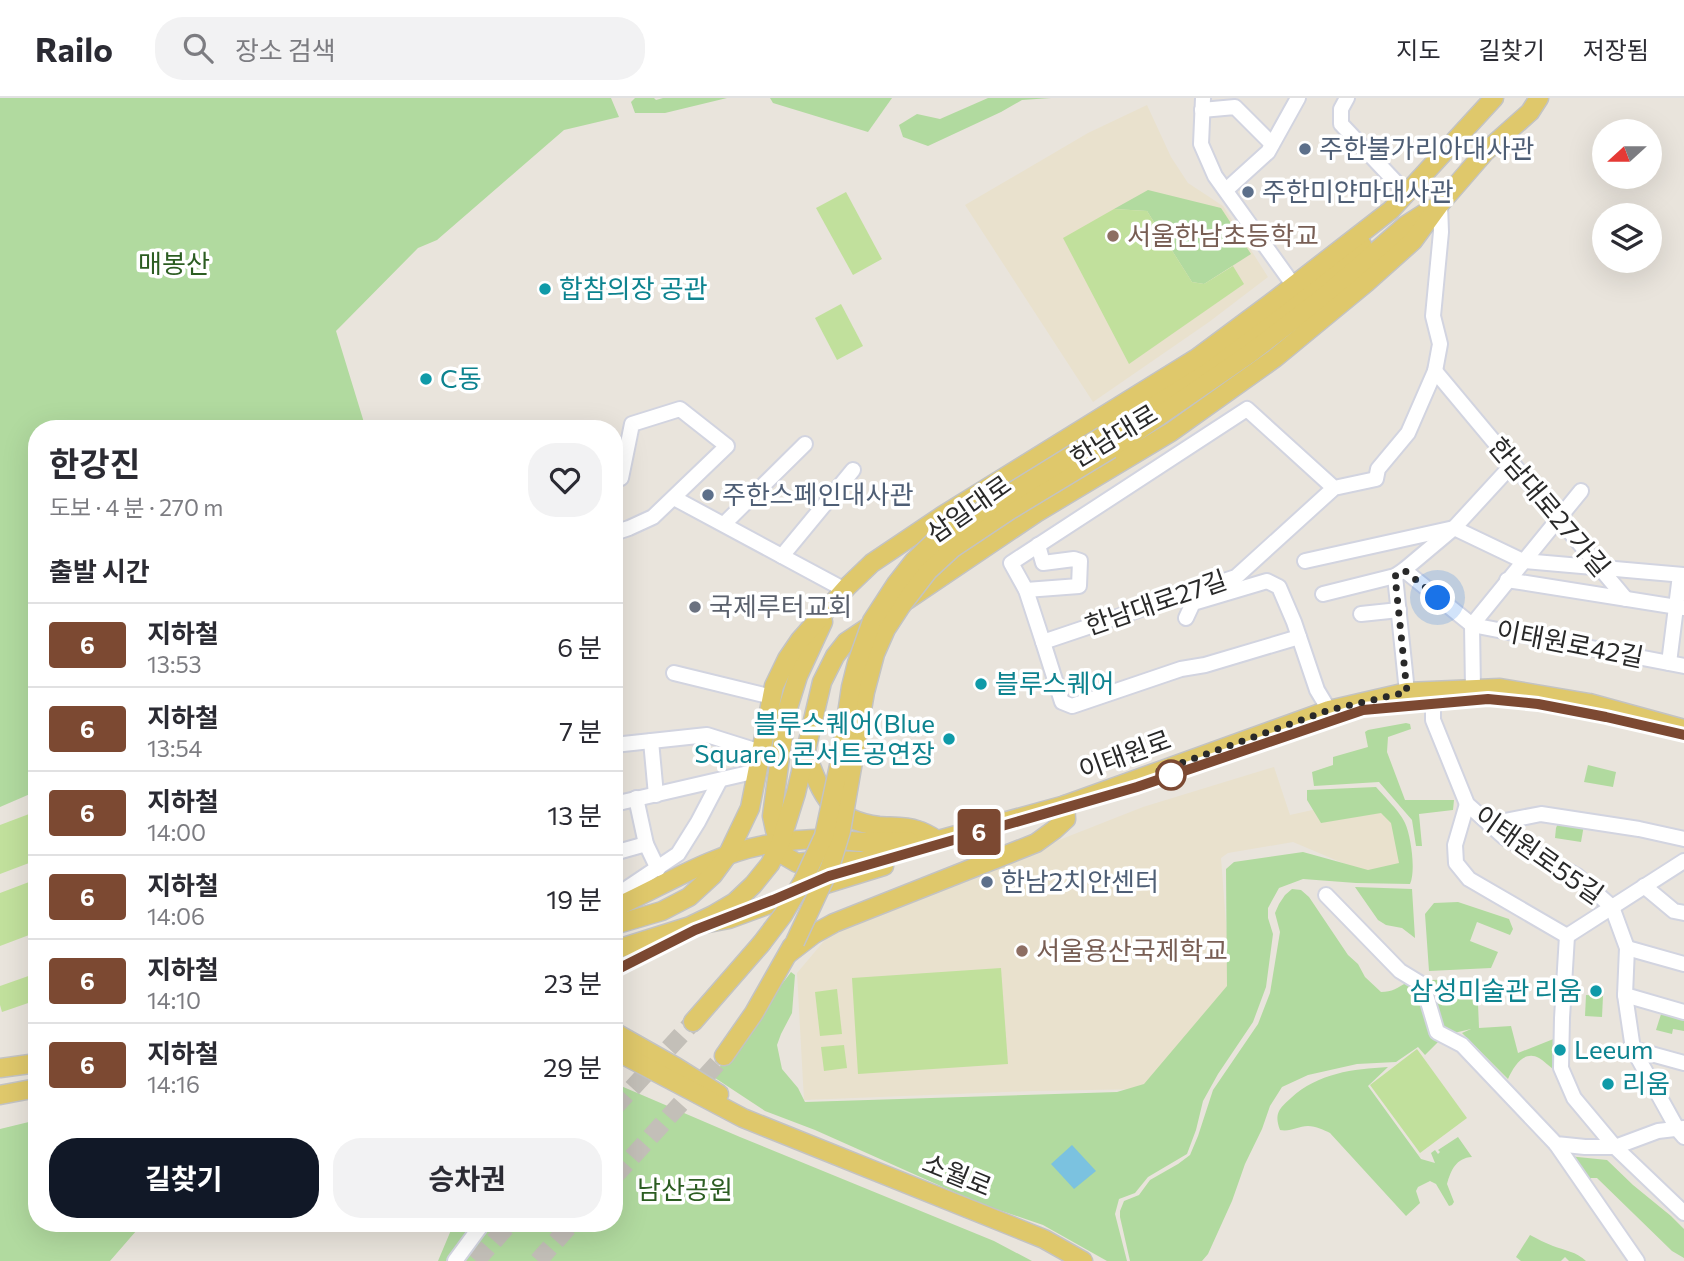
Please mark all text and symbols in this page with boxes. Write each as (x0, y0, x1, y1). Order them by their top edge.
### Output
search box (155, 17, 645, 80)
text: Railo (35, 28, 113, 69)
icon: search (179, 29, 217, 67)
text: 장소 검색 (235, 34, 336, 65)
text: 지도 (1396, 35, 1441, 64)
text: 길찾기 (1479, 35, 1545, 64)
text: 저장됨 (1583, 35, 1649, 64)
north arrow (1592, 119, 1662, 189)
map controls (1592, 119, 1662, 273)
place label: 주한불가리아대사관 (1319, 132, 1534, 163)
marker: 주한불가리아대사관 (1297, 141, 1313, 157)
place label: 주한미얀마대사관 (1262, 175, 1453, 206)
marker: 주한미얀마대사관 (1240, 184, 1256, 200)
button: layers (1592, 203, 1662, 273)
place label: 서울한남초등학교 (1127, 219, 1318, 250)
marker: 서울한남초등학교 (1105, 228, 1121, 244)
park label: 매봉산 (138, 247, 210, 278)
place label: 합참의장 공관 (559, 272, 708, 303)
marker: 합참의장 공관 (537, 281, 553, 297)
place label: C동 (440, 362, 482, 393)
marker: C동 (418, 371, 434, 387)
street label: 한남대로 (1064, 397, 1162, 473)
street label: 한남대로27가길 (1483, 430, 1617, 582)
text: 한강진 (49, 442, 140, 483)
button: heart (528, 443, 602, 517)
street label: 삼일대로 (920, 468, 1016, 548)
place label: 주한스페인대사관 (722, 478, 913, 509)
marker: 주한스페인대사관 (700, 487, 716, 503)
text: 도보 · 4 분 · 270 m (49, 493, 223, 521)
text: 출발 시간 (49, 555, 150, 586)
street label: 한남대로27길 (1081, 563, 1230, 640)
your location (1420, 580, 1455, 615)
place label: 국제루터교회 (709, 590, 853, 621)
marker: 국제루터교회 (687, 599, 703, 615)
street label: 이태원로42길 (1494, 613, 1646, 672)
text: 지하철 (147, 617, 219, 648)
text: 6 (80, 630, 95, 659)
text: 6 분 (557, 631, 602, 662)
text: 13:53 (147, 650, 202, 678)
place label: 블루스퀘어 (995, 667, 1115, 698)
marker: 블루스퀘어 (973, 676, 989, 692)
text: 지하철 (147, 701, 219, 732)
place label: 블루스퀘어(Blue Square) 콘서트공연장 (694, 707, 935, 768)
text: 6 (80, 714, 95, 743)
text: 7 분 (559, 715, 602, 746)
street label: 이태원로 (1074, 723, 1175, 785)
marker: 블루스퀘어(Blue Square) 콘서트공연장 (941, 731, 957, 747)
text: 13:54 (147, 734, 202, 762)
unlabelled marker (1156, 760, 1186, 790)
text: 지하철 (147, 785, 219, 816)
text: 6 (80, 798, 95, 827)
street label: 이태원로55길 (1470, 798, 1610, 909)
text: 13 분 (547, 799, 602, 830)
line badge: 6 (956, 809, 1002, 855)
text: 6 (972, 817, 986, 846)
text: 14:00 (147, 818, 206, 846)
place label: 한남2치안센터 (1001, 865, 1159, 896)
text: 지하철 (147, 869, 219, 900)
marker: 한남2치안센터 (979, 874, 995, 890)
text: 6 (80, 882, 95, 911)
text: 19 분 (546, 883, 602, 914)
text: 14:06 (147, 902, 205, 930)
place label: 서울용산국제학교 (1036, 934, 1227, 965)
marker: 서울용산국제학교 (1014, 943, 1030, 959)
text: 지하철 (147, 953, 219, 984)
text: 6 (80, 966, 95, 995)
text: 23 분 (544, 967, 602, 998)
place label: 삼성미술관 리움 (1410, 974, 1582, 1005)
marker: 삼성미술관 리움 (1588, 983, 1604, 999)
text: 14:10 (147, 986, 201, 1014)
place label: Leeum (1574, 1033, 1654, 1064)
text: 지하철 (147, 1037, 219, 1068)
marker: Leeum (1552, 1042, 1568, 1058)
text: 6 (80, 1050, 95, 1079)
text: 29 분 (543, 1051, 602, 1082)
place label: 리움 (1622, 1067, 1670, 1098)
text: 14:16 (147, 1070, 200, 1098)
marker: 리움 (1600, 1076, 1616, 1092)
button: 길찾기 (49, 1138, 319, 1218)
button: 승차권 (333, 1138, 602, 1218)
street label: 소월로 (918, 1146, 997, 1201)
park label: 남산공원 (637, 1173, 733, 1204)

